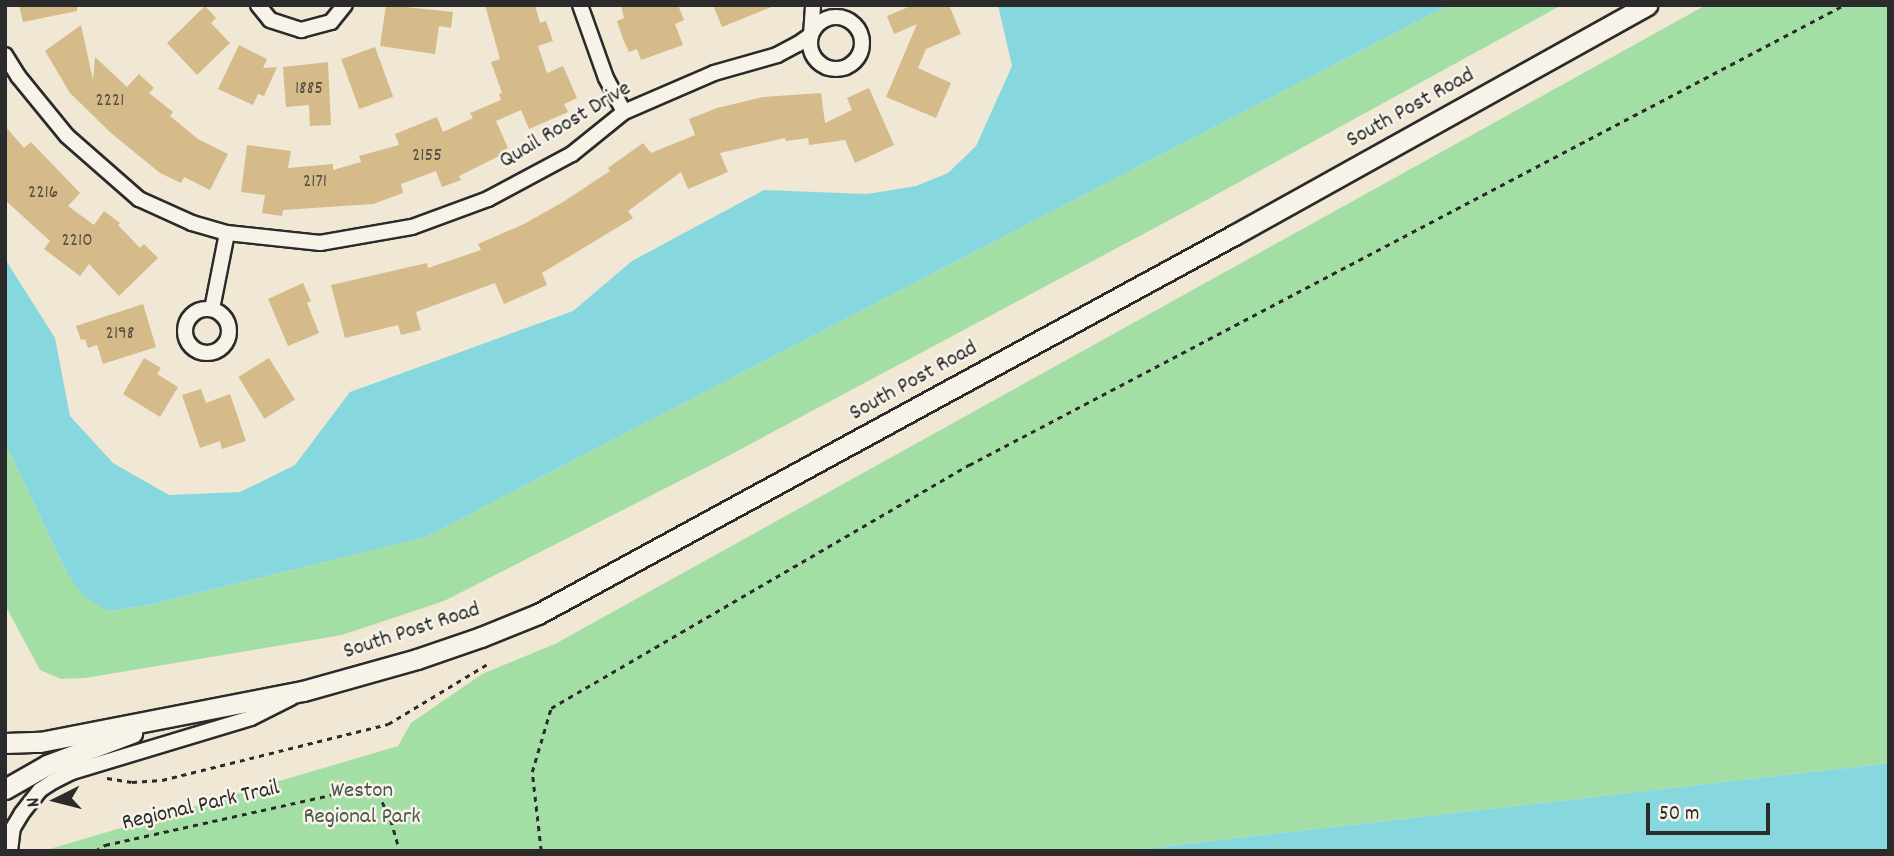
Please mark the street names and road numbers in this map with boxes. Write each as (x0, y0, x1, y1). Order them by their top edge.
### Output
street label: South Post Road (1342, 63, 1480, 155)
street label: Quail Roost Drive (495, 76, 637, 176)
street label: South Post Road (845, 336, 983, 428)
street label: South Post Road (340, 597, 484, 667)
street label: Regional Park Trail (120, 775, 282, 839)

